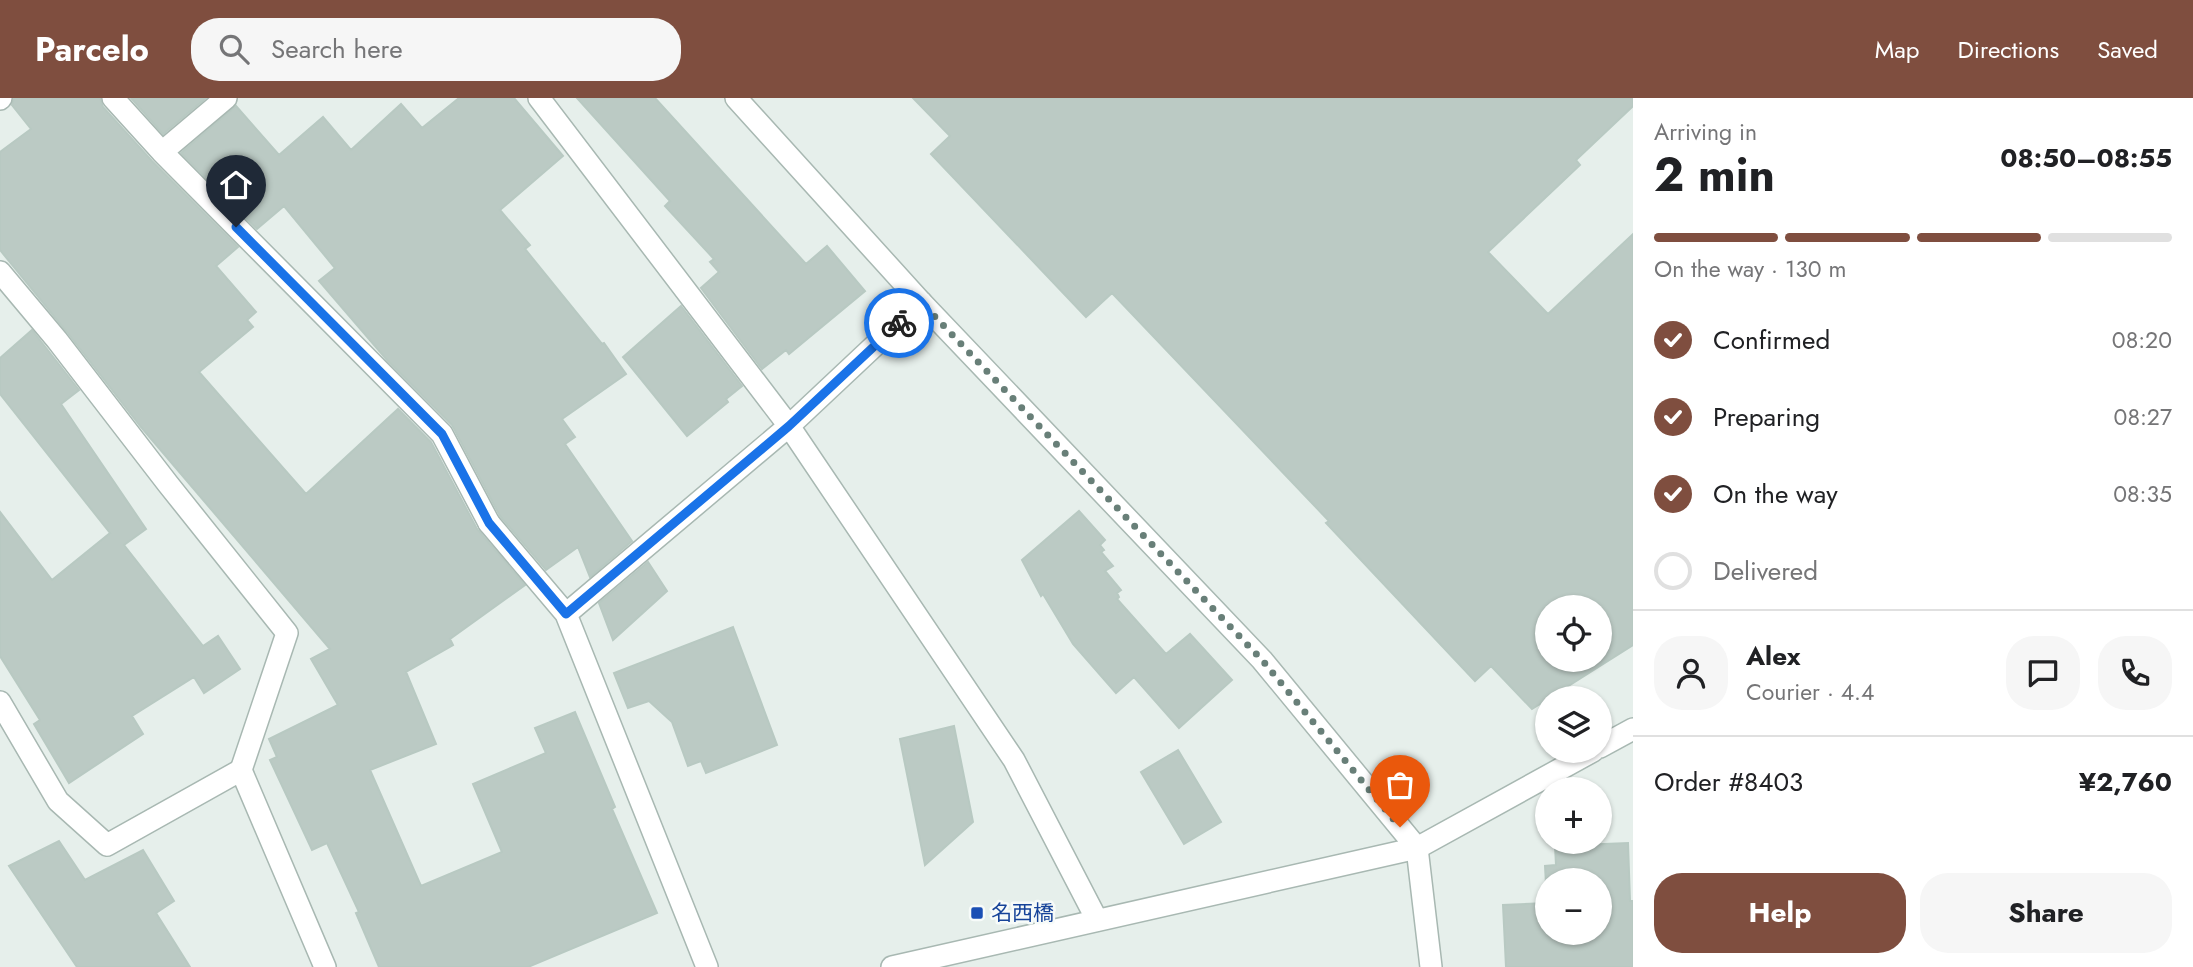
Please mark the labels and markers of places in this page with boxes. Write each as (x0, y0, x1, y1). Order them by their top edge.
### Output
pin (206, 155, 266, 227)
pin (1370, 755, 1430, 827)
place label: 名西橋 (991, 898, 1054, 928)
marker: 名西橋 (969, 905, 985, 921)

